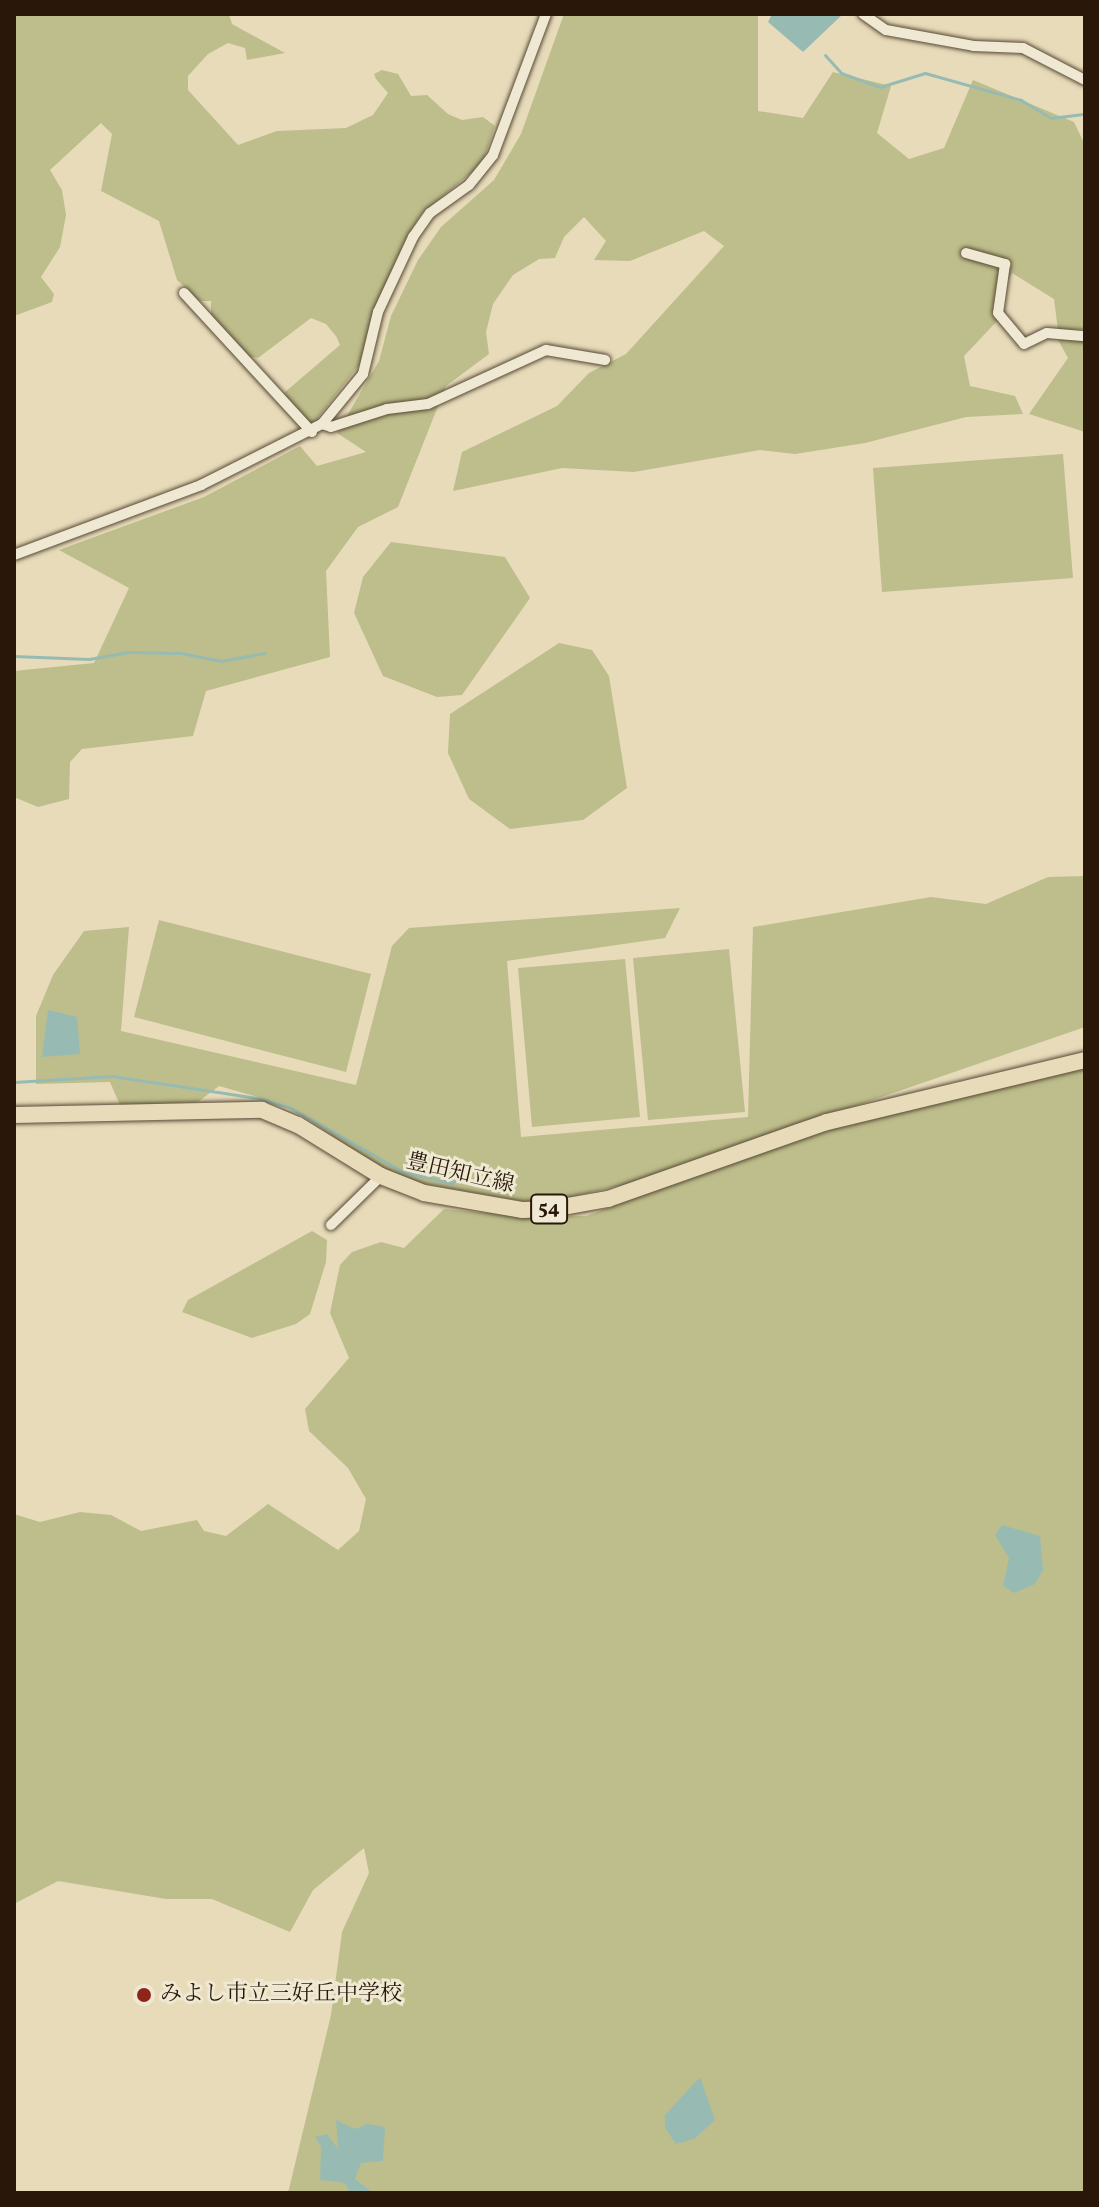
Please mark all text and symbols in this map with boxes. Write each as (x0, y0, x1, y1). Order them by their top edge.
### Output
street label: 豊田知立線 (403, 1149, 517, 1199)
road number: 54 (529, 1193, 569, 1225)
place label: みよし市立三好丘中学校 (160, 1982, 402, 2008)
marker: みよし市立三好丘中学校 (135, 1986, 153, 2004)

